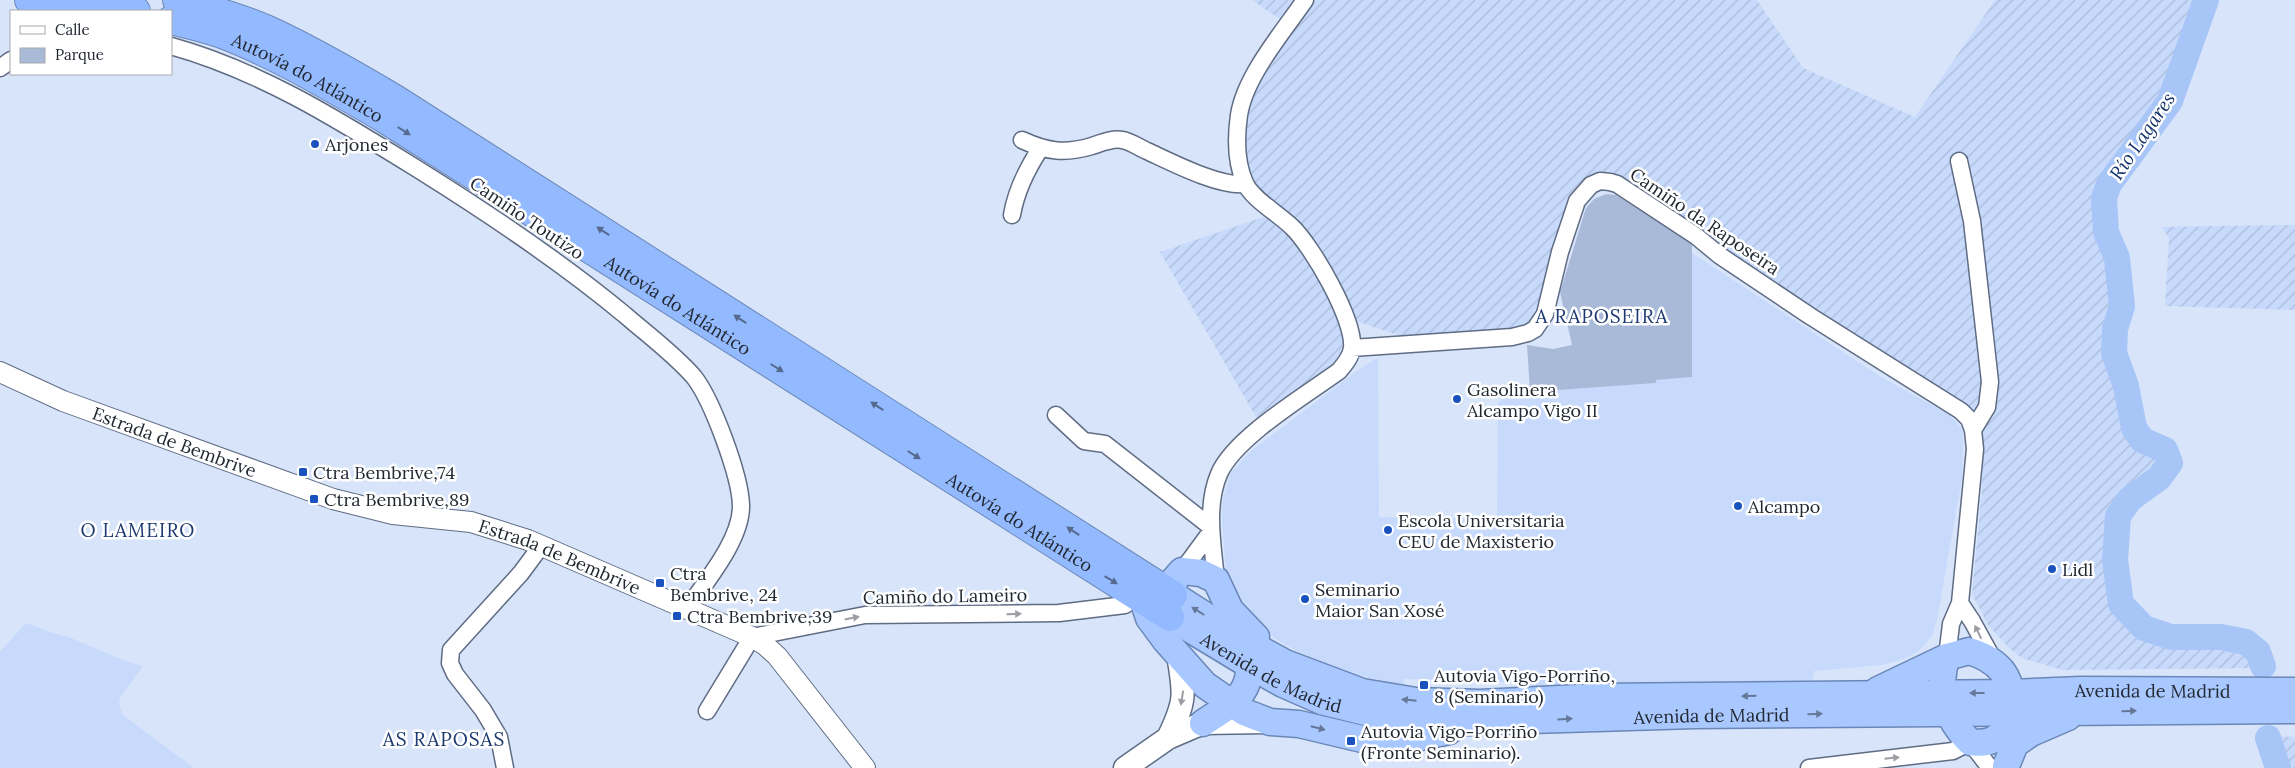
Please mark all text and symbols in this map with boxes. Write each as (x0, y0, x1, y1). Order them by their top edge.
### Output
legend (10, 10, 172, 75)
text: Calle (55, 20, 90, 39)
street label: Autovía do Atlántico (227, 27, 388, 127)
text: Parque (55, 45, 104, 64)
water label: Río Lagares (2104, 88, 2180, 184)
one-way arrow (397, 126, 410, 135)
place label: Arjones (324, 133, 388, 156)
marker: Arjones (309, 138, 321, 150)
street label: Camiño da Raposeira (1626, 162, 1784, 280)
street label: Camiño Toutizo (466, 171, 588, 265)
one-way arrow (596, 226, 610, 236)
street label: Autovía do Atlántico (600, 249, 756, 360)
district label: A RAPOSEIRA (1535, 304, 1669, 328)
one-way arrow (733, 314, 746, 323)
one-way arrow (771, 363, 784, 373)
place label: Gasolinera Alcampo Vigo II (1466, 378, 1598, 422)
marker: Gasolinera Alcampo Vigo II (1451, 393, 1463, 405)
street label: Estrada de Bembrive (89, 401, 260, 482)
one-way arrow (870, 402, 883, 411)
one-way arrow (908, 450, 921, 460)
place label: Ctra Bembrive,74 (313, 461, 455, 484)
marker: Ctra Bembrive,74 (297, 466, 309, 478)
street label: Autovía do Atlántico (942, 466, 1097, 577)
place label: Ctra Bembrive,89 (324, 488, 469, 511)
marker: Ctra Bembrive,89 (308, 493, 320, 505)
place label: Alcampo (1747, 495, 1820, 518)
marker: Alcampo (1732, 500, 1744, 512)
place label: Escola Universitaria CEU de Maxisterio (1398, 509, 1565, 553)
street label: Estrada de Bembrive (476, 514, 645, 599)
district label: O LAMEIRO (81, 518, 195, 542)
marker: Escola Universitaria CEU de Maxisterio (1382, 524, 1394, 536)
one-way arrow (1066, 527, 1079, 536)
place label: Lidl (2062, 558, 2093, 581)
place label: Ctra Bembrive, 24 (670, 562, 778, 606)
marker: Lidl (2046, 563, 2058, 575)
one-way arrow (1104, 575, 1117, 584)
marker: Ctra Bembrive, 24 (654, 577, 666, 589)
place label: Seminario Maior San Xosé (1315, 578, 1445, 622)
street label: Camiño do Lameiro (863, 583, 1027, 609)
marker: Seminario Maior San Xosé (1299, 593, 1311, 605)
place label: Ctra Bembrive,39 (687, 605, 832, 628)
one-way arrow (1191, 607, 1204, 616)
marker: Ctra Bembrive,39 (671, 610, 683, 622)
one-way arrow (1006, 610, 1022, 618)
one-way arrow (844, 614, 859, 622)
one-way arrow (1974, 625, 1982, 640)
street label: Avenida de Madrid (1196, 626, 1344, 717)
place label: Autovia Vigo-Porriño, 8 (Seminario) (1433, 664, 1615, 708)
street label: Avenida de Madrid (2073, 678, 2231, 702)
marker: Autovia Vigo-Porriño, 8 (Seminario) (1418, 679, 1430, 691)
one-way arrow (1969, 689, 1985, 697)
one-way arrow (1178, 690, 1186, 706)
one-way arrow (1741, 692, 1757, 700)
one-way arrow (1401, 696, 1417, 704)
street label: Avenida de Madrid (1632, 703, 1790, 728)
one-way arrow (2121, 707, 2137, 715)
one-way arrow (1808, 710, 1824, 718)
one-way arrow (1558, 715, 1574, 723)
place label: Autovia Vigo-Porriño (Fronte Seminario). (1360, 720, 1537, 764)
one-way arrow (1310, 725, 1325, 733)
district label: AS RAPOSAS (382, 727, 505, 751)
marker: Autovia Vigo-Porriño (Fronte Seminario). (1345, 735, 1357, 747)
one-way arrow (1885, 754, 1901, 762)

